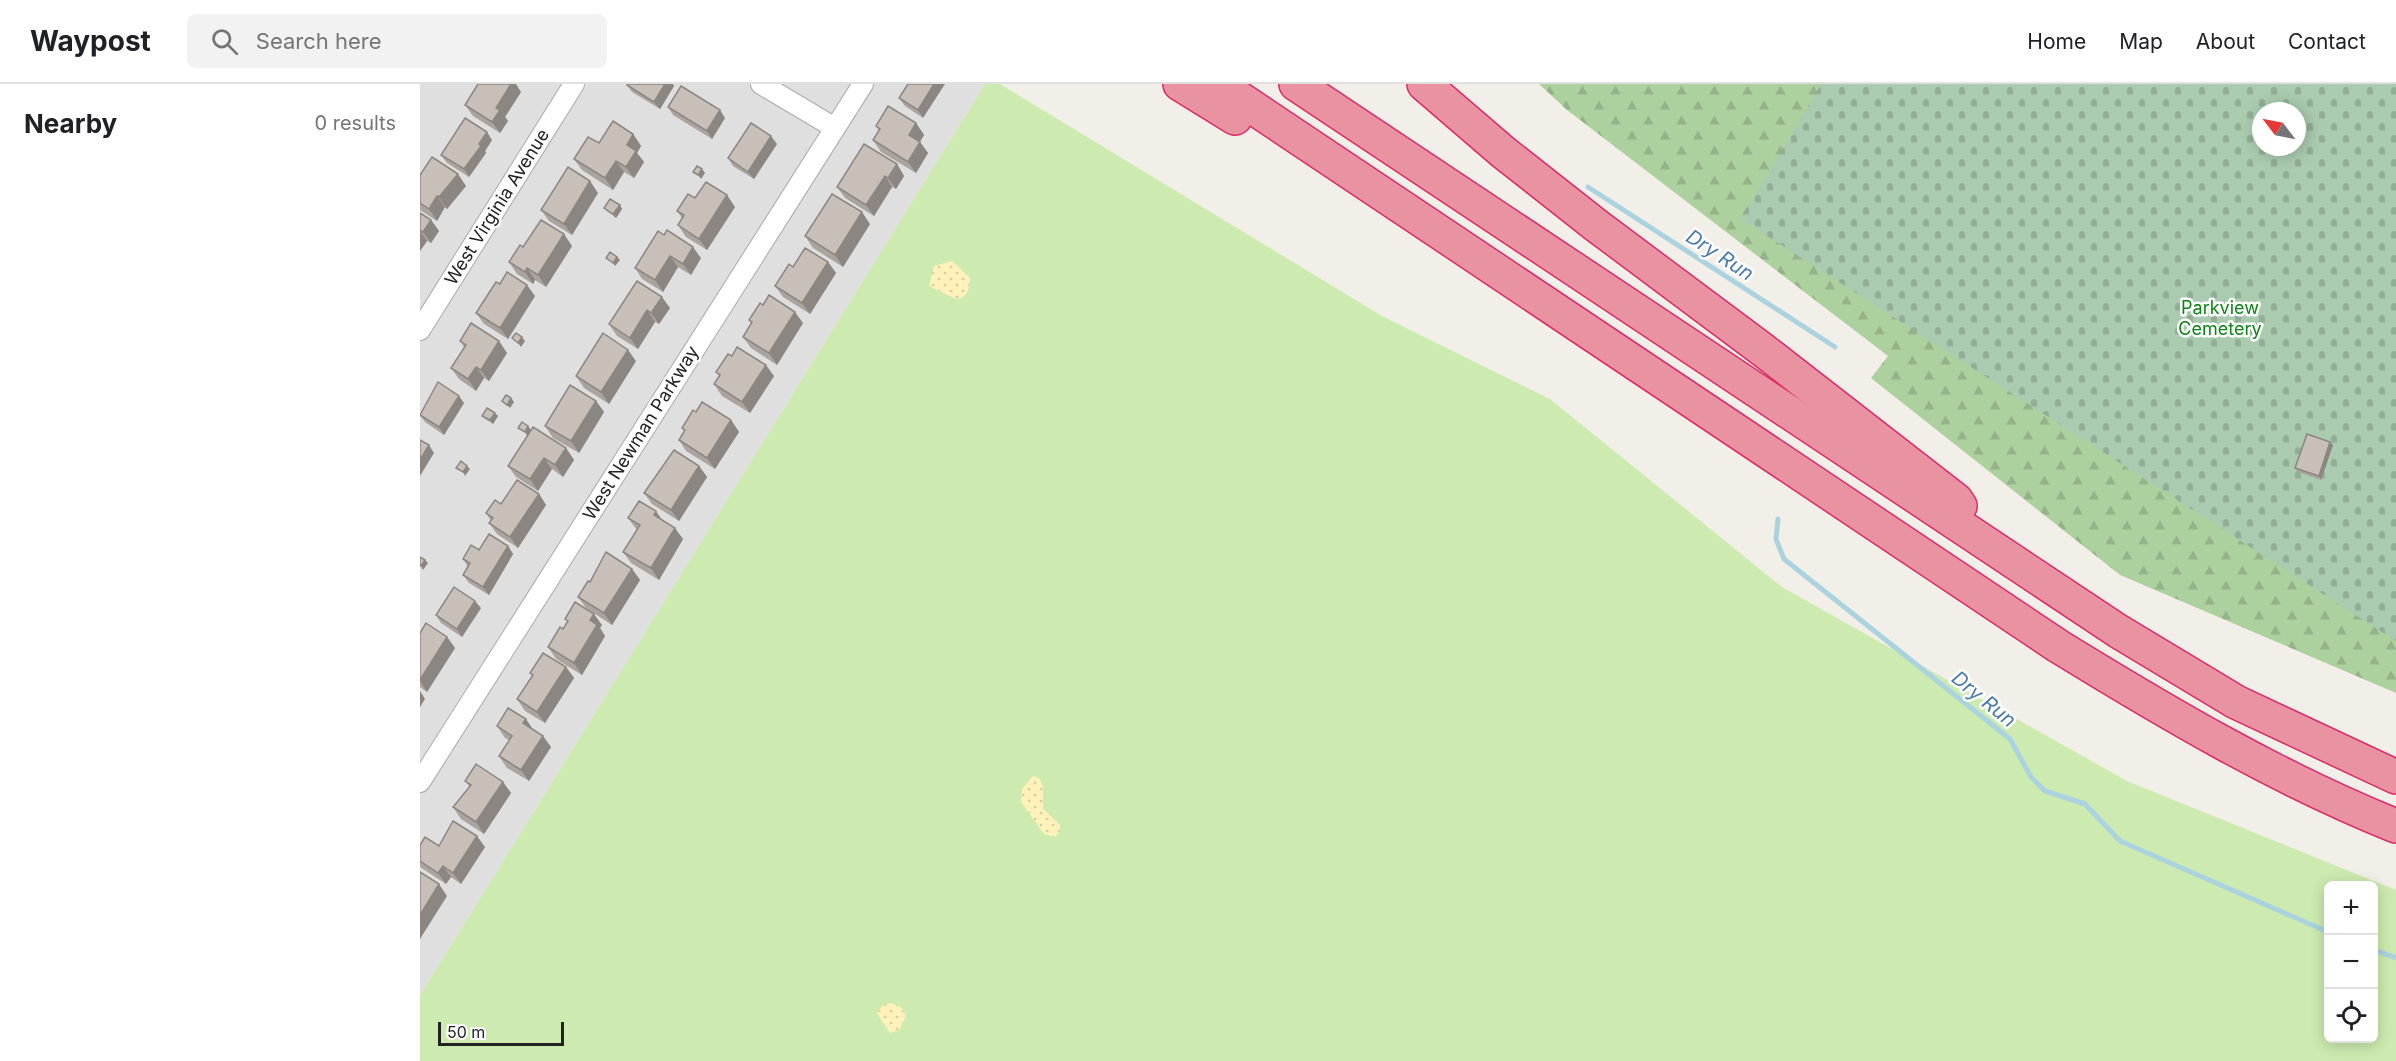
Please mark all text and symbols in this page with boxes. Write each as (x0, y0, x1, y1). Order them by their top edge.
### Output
search box (187, 14, 607, 68)
text: Waypost (30, 24, 151, 58)
icon: search (208, 25, 241, 58)
text: Search here (256, 28, 382, 54)
text: Home (2027, 29, 2086, 54)
text: Map (2119, 29, 2163, 54)
text: About (2196, 29, 2255, 54)
text: Contact (2288, 29, 2366, 54)
north arrow (2252, 102, 2306, 156)
text: Nearby (24, 108, 117, 139)
text: 0 results (314, 111, 396, 135)
street label: West Virginia Avenue (440, 125, 553, 289)
water label: Dry Run (1682, 224, 1758, 286)
park label: Parkview Cemetery (2178, 297, 2262, 339)
street label: West Newman Parkway (578, 342, 703, 524)
water label: Dry Run (1947, 666, 2021, 732)
map controls (2324, 881, 2378, 1043)
button: + (2324, 881, 2378, 935)
button: − (2324, 935, 2378, 989)
button: locate (2324, 989, 2378, 1043)
scale bar (438, 1019, 564, 1046)
text: 50 m (447, 1022, 485, 1042)

